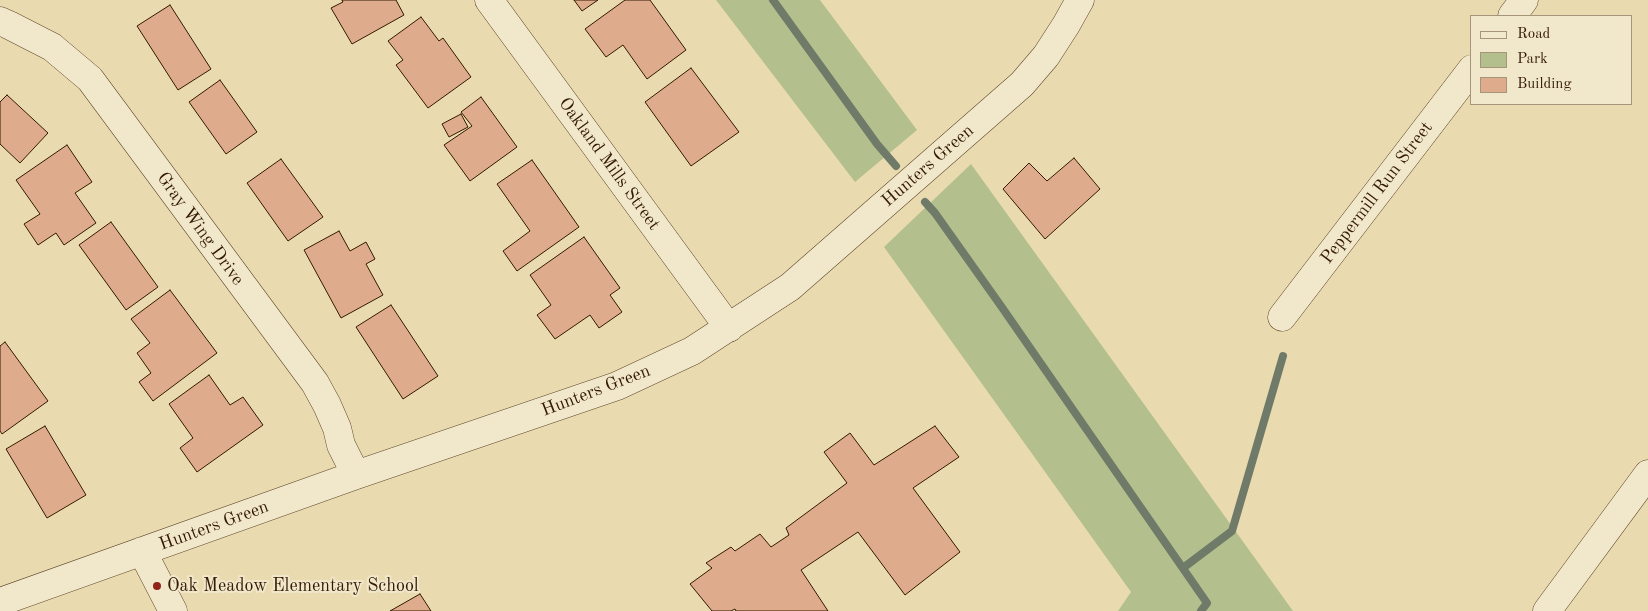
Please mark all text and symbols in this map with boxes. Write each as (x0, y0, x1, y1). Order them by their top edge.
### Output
legend (1470, 15, 1633, 105)
text: Road (1517, 27, 1550, 42)
text: Park (1517, 52, 1548, 67)
text: Building (1517, 77, 1572, 92)
street label: Oakland Mills Street (554, 93, 664, 235)
street label: Peppermill Run Street (1316, 118, 1438, 268)
street label: Hunters Green (878, 120, 978, 212)
street label: Gray Wing Drive (152, 168, 248, 290)
street label: Hunters Green (538, 360, 654, 422)
street label: Hunters Green (156, 496, 272, 556)
place label: Oak Meadow Elementary School (167, 575, 419, 597)
marker: Oak Meadow Elementary School (151, 580, 163, 592)

